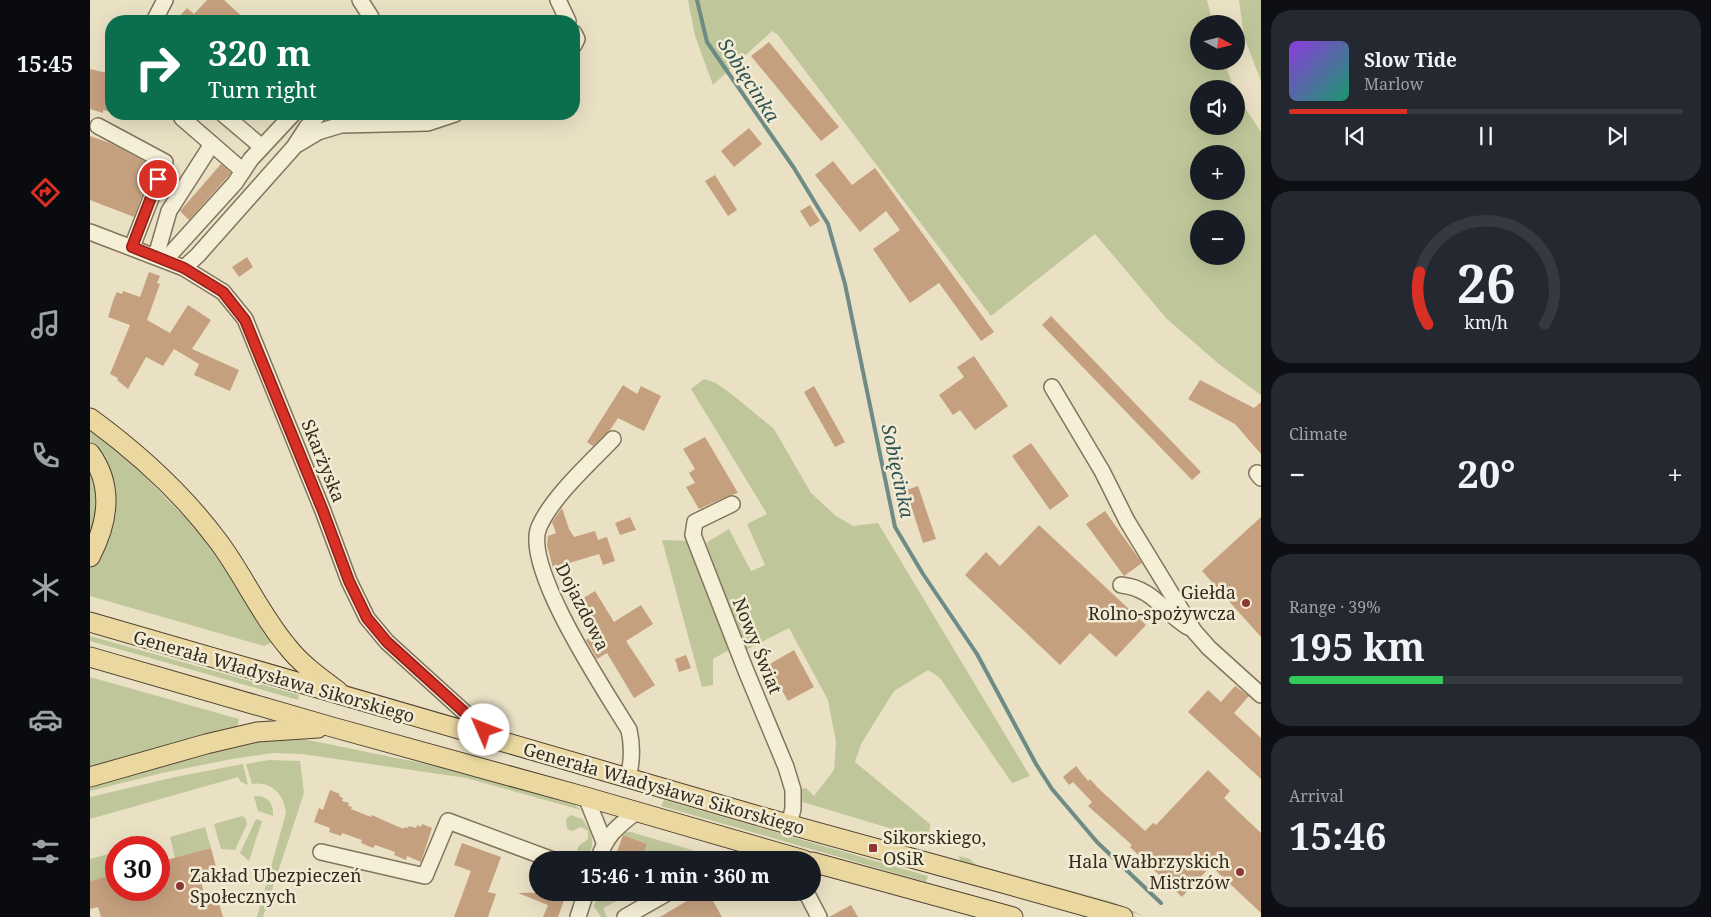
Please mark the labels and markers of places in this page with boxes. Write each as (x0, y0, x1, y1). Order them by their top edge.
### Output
pin (137, 158, 179, 200)
place label: Giełda Rolno-spożywcza (1088, 580, 1236, 625)
marker: Giełda Rolno-spożywcza (1240, 597, 1252, 609)
place label: Sikorskiego, OSiR (883, 825, 986, 870)
marker: Sikorskiego, OSiR (867, 842, 879, 854)
place label: Hala Wałbrzyskich Mistrzów (1068, 849, 1230, 894)
place label: Zakład Ubezpieczeń Społecznych (190, 863, 362, 908)
marker: Hala Wałbrzyskich Mistrzów (1234, 866, 1246, 878)
marker: Zakład Ubezpieczeń Społecznych (174, 880, 186, 892)

